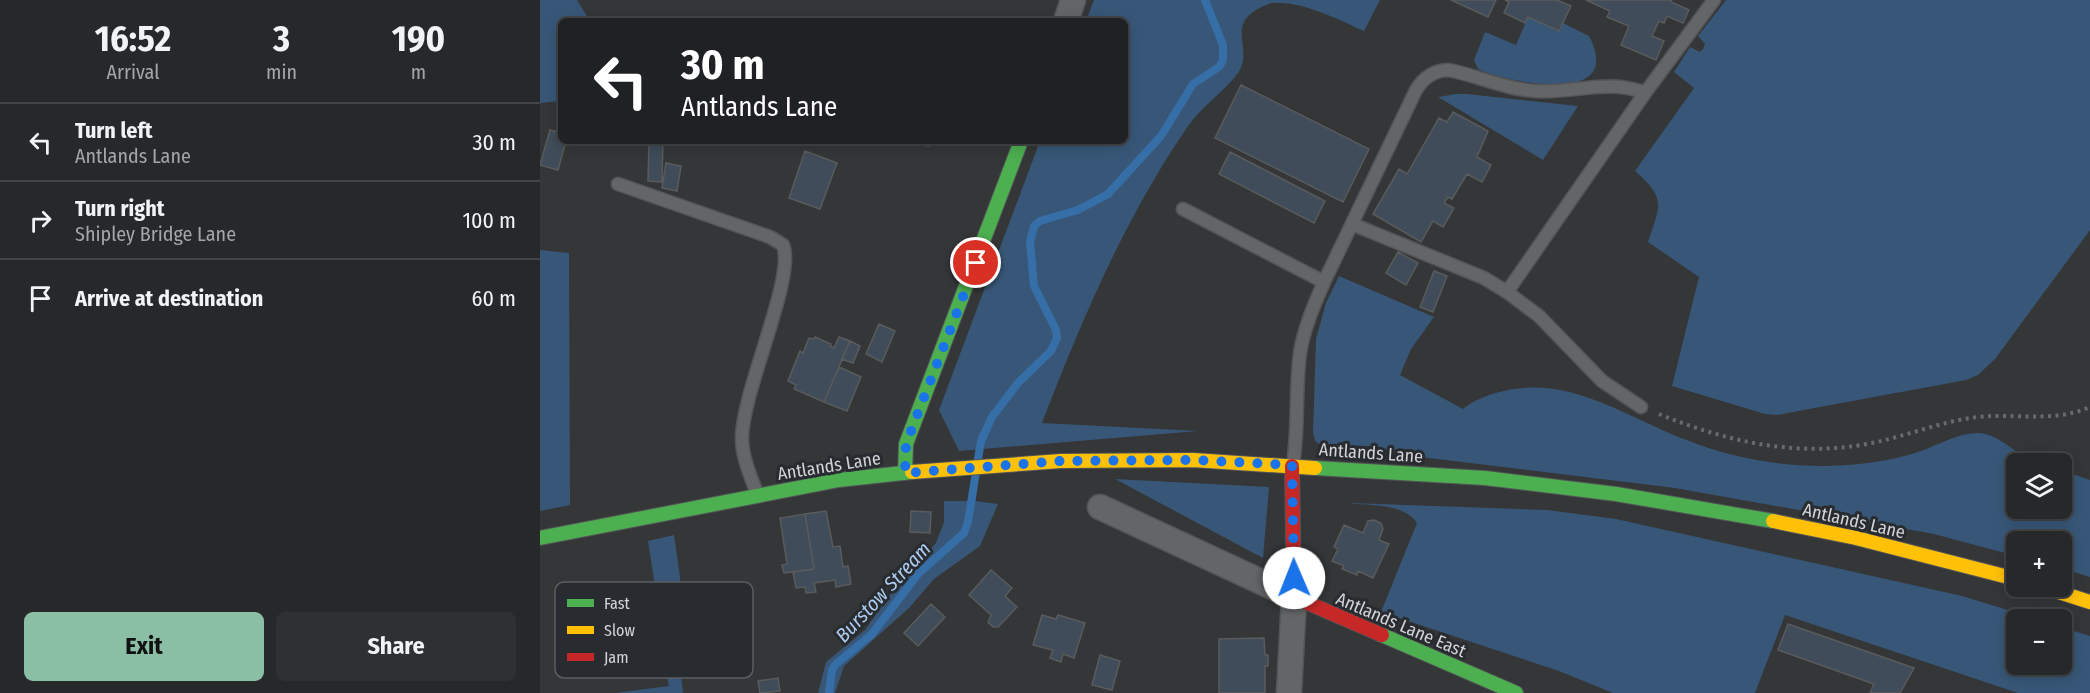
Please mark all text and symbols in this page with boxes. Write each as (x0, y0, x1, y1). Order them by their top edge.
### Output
text: 16:52 (95, 17, 171, 61)
text: 3 (273, 17, 290, 61)
text: 190 (392, 17, 445, 61)
text: 30 m (681, 40, 765, 90)
icon: left (582, 42, 660, 120)
text: Arrival (106, 60, 160, 84)
text: min (266, 60, 297, 84)
text: m (411, 60, 426, 84)
text: Antlands Lane (681, 91, 837, 123)
text: Turn left (75, 117, 153, 144)
icon: left (24, 126, 57, 159)
text: 30 m (473, 129, 516, 156)
text: Antlands Lane (75, 144, 191, 168)
text: Turn right (75, 195, 164, 222)
icon: right (24, 204, 57, 237)
text: 100 m (462, 207, 516, 234)
text: Shipley Bridge Lane (75, 222, 236, 246)
pin (950, 237, 1001, 288)
icon: arrive (959, 246, 992, 279)
icon: arrive (24, 282, 57, 315)
text: Arrive at destination (75, 285, 263, 312)
text: 60 m (472, 285, 516, 312)
street label: Antlands Lane (1318, 438, 1424, 468)
street label: Antlands Lane (776, 447, 882, 485)
map controls (2006, 453, 2072, 675)
button: layers (2006, 453, 2072, 519)
street label: Antlands Lane (1801, 499, 1907, 543)
button: + (2006, 531, 2072, 597)
water label: Burstow Stream (830, 537, 936, 647)
position arrow (1262, 546, 1326, 610)
legend (555, 582, 753, 678)
street label: Antlands Lane East (1333, 588, 1469, 662)
text: Fast (604, 594, 631, 613)
button: − (2006, 609, 2072, 675)
button: Exit (24, 612, 264, 681)
button: Share (276, 612, 516, 681)
text: Slow (604, 621, 635, 640)
text: Jam (604, 648, 629, 667)

